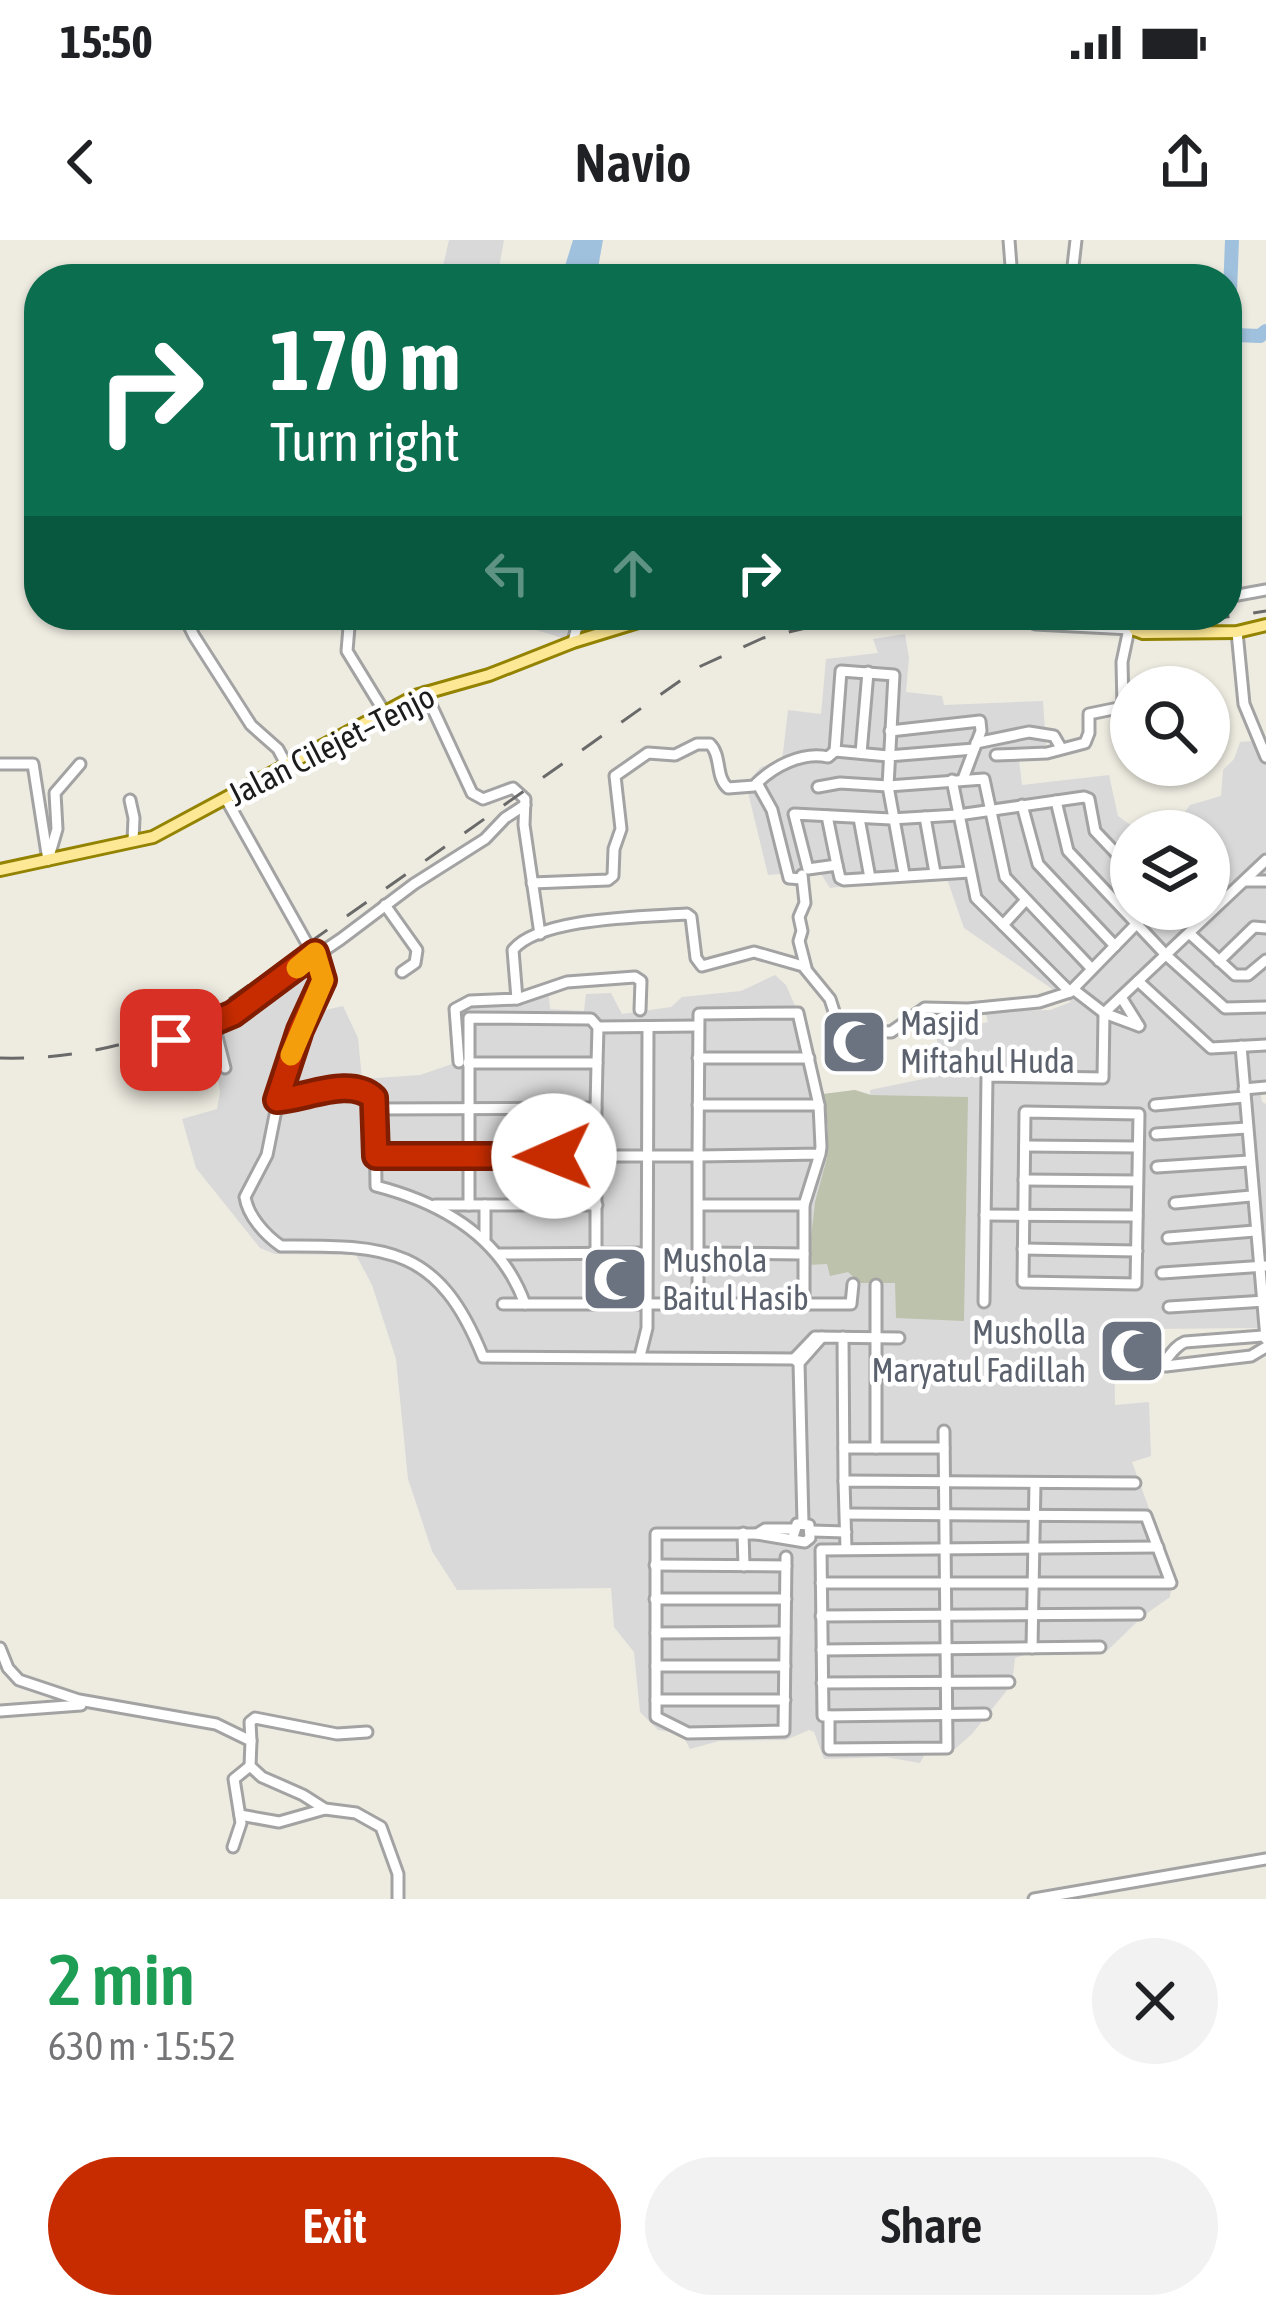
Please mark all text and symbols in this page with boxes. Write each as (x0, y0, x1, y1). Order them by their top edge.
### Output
text: 15:50 (60, 16, 153, 68)
icon: back (48, 129, 114, 195)
icon: share (1152, 129, 1218, 195)
text: Navio (574, 132, 692, 193)
icon: right (72, 312, 228, 468)
text: 170 m (270, 312, 460, 408)
text: Turn right (270, 411, 460, 472)
icon: left (474, 540, 540, 606)
icon: ahead (600, 540, 666, 606)
icon: right (726, 540, 792, 606)
map controls (1110, 666, 1230, 930)
button: search (1110, 666, 1230, 786)
street label: Jalan Cilejet–Tenjo (221, 677, 441, 813)
button: layers (1110, 810, 1230, 930)
pin (120, 989, 222, 1091)
place label: Masjid Miftahul Huda (900, 1004, 1075, 1080)
icon: arrive (138, 1007, 204, 1073)
mosque icon: Masjid Miftahul Huda (819, 1007, 889, 1077)
position arrow (491, 1093, 617, 1219)
place label: Mushola Baitul Hasib (662, 1241, 809, 1317)
mosque icon: Mushola Baitul Hasib (580, 1244, 650, 1314)
place label: Musholla Maryatul Fadillah (871, 1313, 1086, 1389)
mosque icon: Musholla Maryatul Fadillah (1097, 1316, 1167, 1386)
text: 2 min (48, 1938, 195, 2020)
button: close (1092, 1938, 1218, 2064)
text: 630 m · 15:52 (48, 2024, 236, 2068)
button: Exit (48, 2157, 621, 2295)
button: Share (645, 2157, 1218, 2295)

